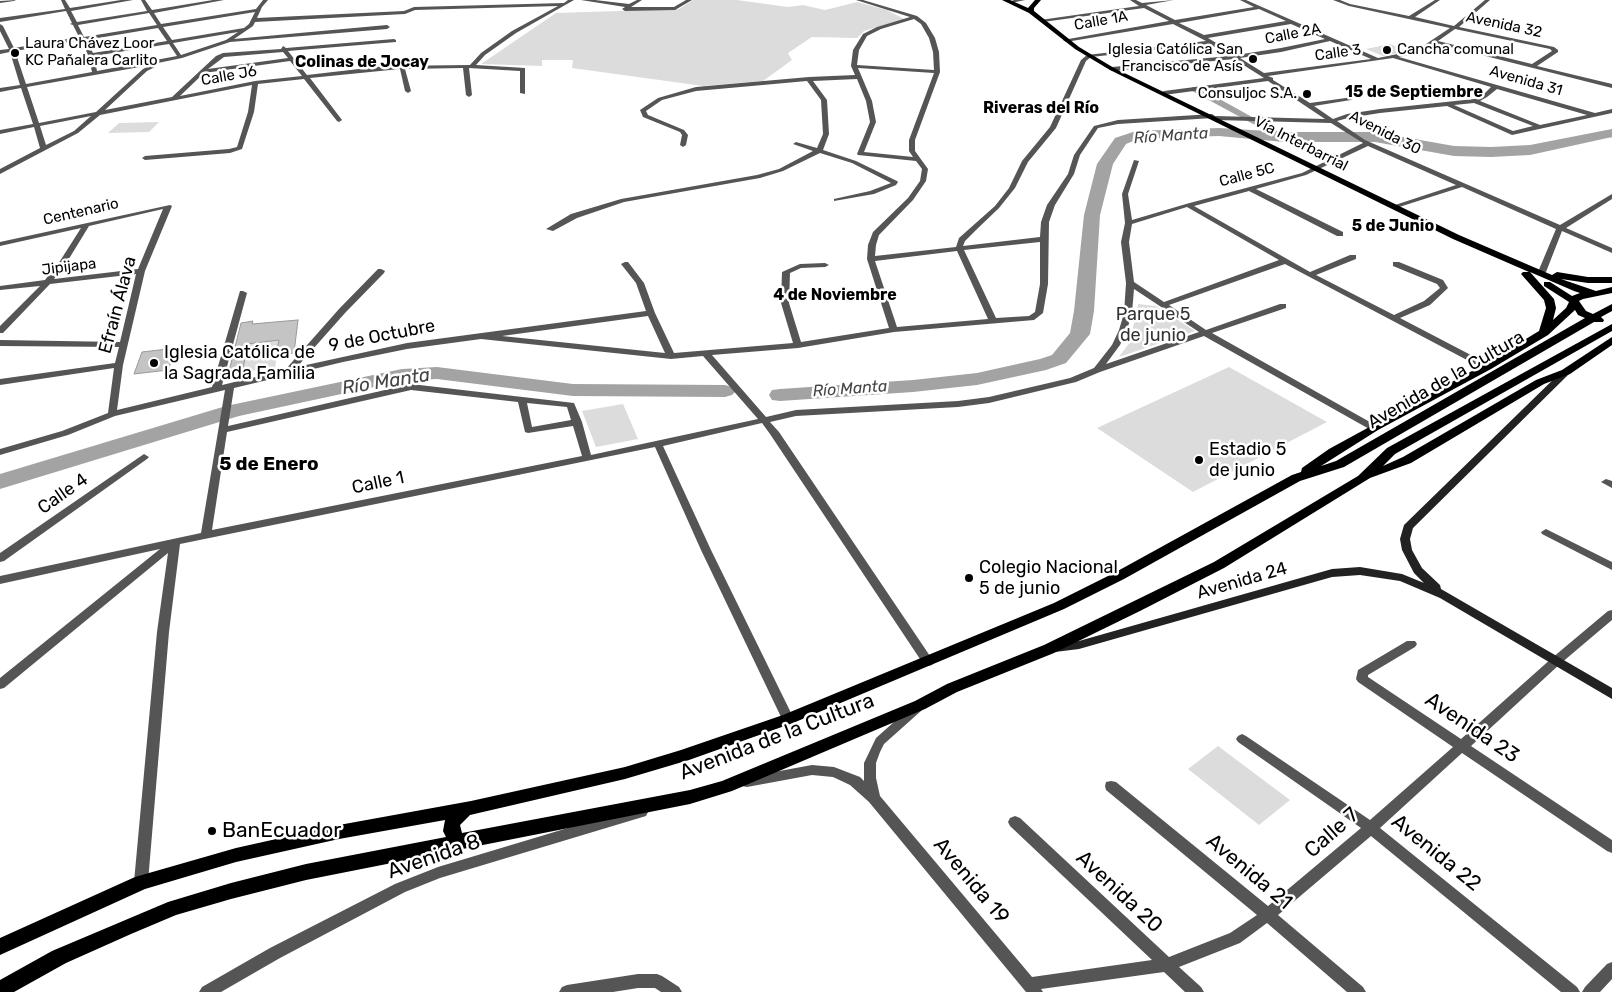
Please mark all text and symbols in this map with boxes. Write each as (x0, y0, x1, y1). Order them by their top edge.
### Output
street label: Calle 1A (1073, 7, 1129, 35)
street label: Avenida 32 (1464, 8, 1544, 42)
street label: Calle 2A (1264, 20, 1322, 48)
place label: Laura Chávez Loor KC Pañalera Carlito (25, 35, 158, 70)
place label: Iglesia Católica San Francisco de Asís (1108, 41, 1243, 76)
street label: Calle 3 (1314, 41, 1362, 65)
place label: Cancha comunal (1397, 41, 1514, 59)
marker: Cancha comunal (1381, 44, 1393, 56)
marker: Laura Chávez Loor KC Pañalera Carlito (9, 47, 21, 59)
district label: Colinas de Jocay (295, 52, 429, 72)
marker: Iglesia Católica San Francisco de Asís (1247, 53, 1259, 65)
street label: Calle J6 (200, 62, 258, 90)
street label: Avenida 31 (1488, 62, 1564, 100)
district label: 15 de Septiembre (1345, 82, 1483, 102)
place label: Consuljoc S.A. (1198, 85, 1297, 103)
marker: Consuljoc S.A. (1301, 88, 1313, 100)
district label: Riveras del Río (983, 98, 1099, 118)
street label: Avenida 30 (1346, 107, 1424, 159)
street label: Vía Interbarrial (1251, 113, 1351, 175)
water label: Río Manta (1133, 124, 1209, 148)
street label: Calle 5C (1217, 159, 1277, 191)
street label: Centenario (41, 195, 121, 229)
district label: 5 de Junio (1352, 216, 1434, 236)
street label: Efraín Álava (95, 254, 141, 356)
street label: Jipijapa (41, 255, 97, 279)
district label: 4 de Noviembre (773, 285, 897, 305)
park label: Parque 5 de junio (1116, 304, 1190, 346)
street label: 9 de Octubre (327, 315, 437, 357)
street label: Avenida de la Cultura (1364, 326, 1528, 434)
place label: Iglesia Católica de la Sagrada Familia (164, 342, 315, 384)
marker: Iglesia Católica de la Sagrada Familia (148, 357, 160, 369)
water label: Río Manta (340, 364, 432, 400)
water label: Río Manta (812, 377, 888, 401)
place label: Estadio 5 de junio (1209, 439, 1287, 482)
district label: 5 de Enero (219, 454, 319, 476)
marker: Estadio 5 de junio (1193, 454, 1205, 466)
street label: Calle 1 (350, 467, 406, 499)
street label: Calle 4 (34, 469, 92, 519)
place label: Colegio Nacional 5 de junio (979, 557, 1118, 600)
street label: Avenida 24 (1194, 558, 1290, 604)
marker: Colegio Nacional 5 de junio (963, 572, 975, 584)
street label: Avenida 23 (1420, 687, 1524, 769)
street label: Avenida de la Cultura (676, 688, 878, 786)
street label: Calle 7 (1300, 803, 1364, 863)
street label: Avenida 22 (1386, 809, 1486, 897)
place label: BanEcuador (222, 818, 341, 844)
marker: BanEcuador (206, 825, 218, 837)
street label: Avenida 8 (384, 829, 484, 885)
street label: Avenida 21 (1201, 829, 1297, 915)
street label: Avenida 19 (928, 833, 1014, 929)
street label: Avenida 20 (1071, 846, 1167, 938)

